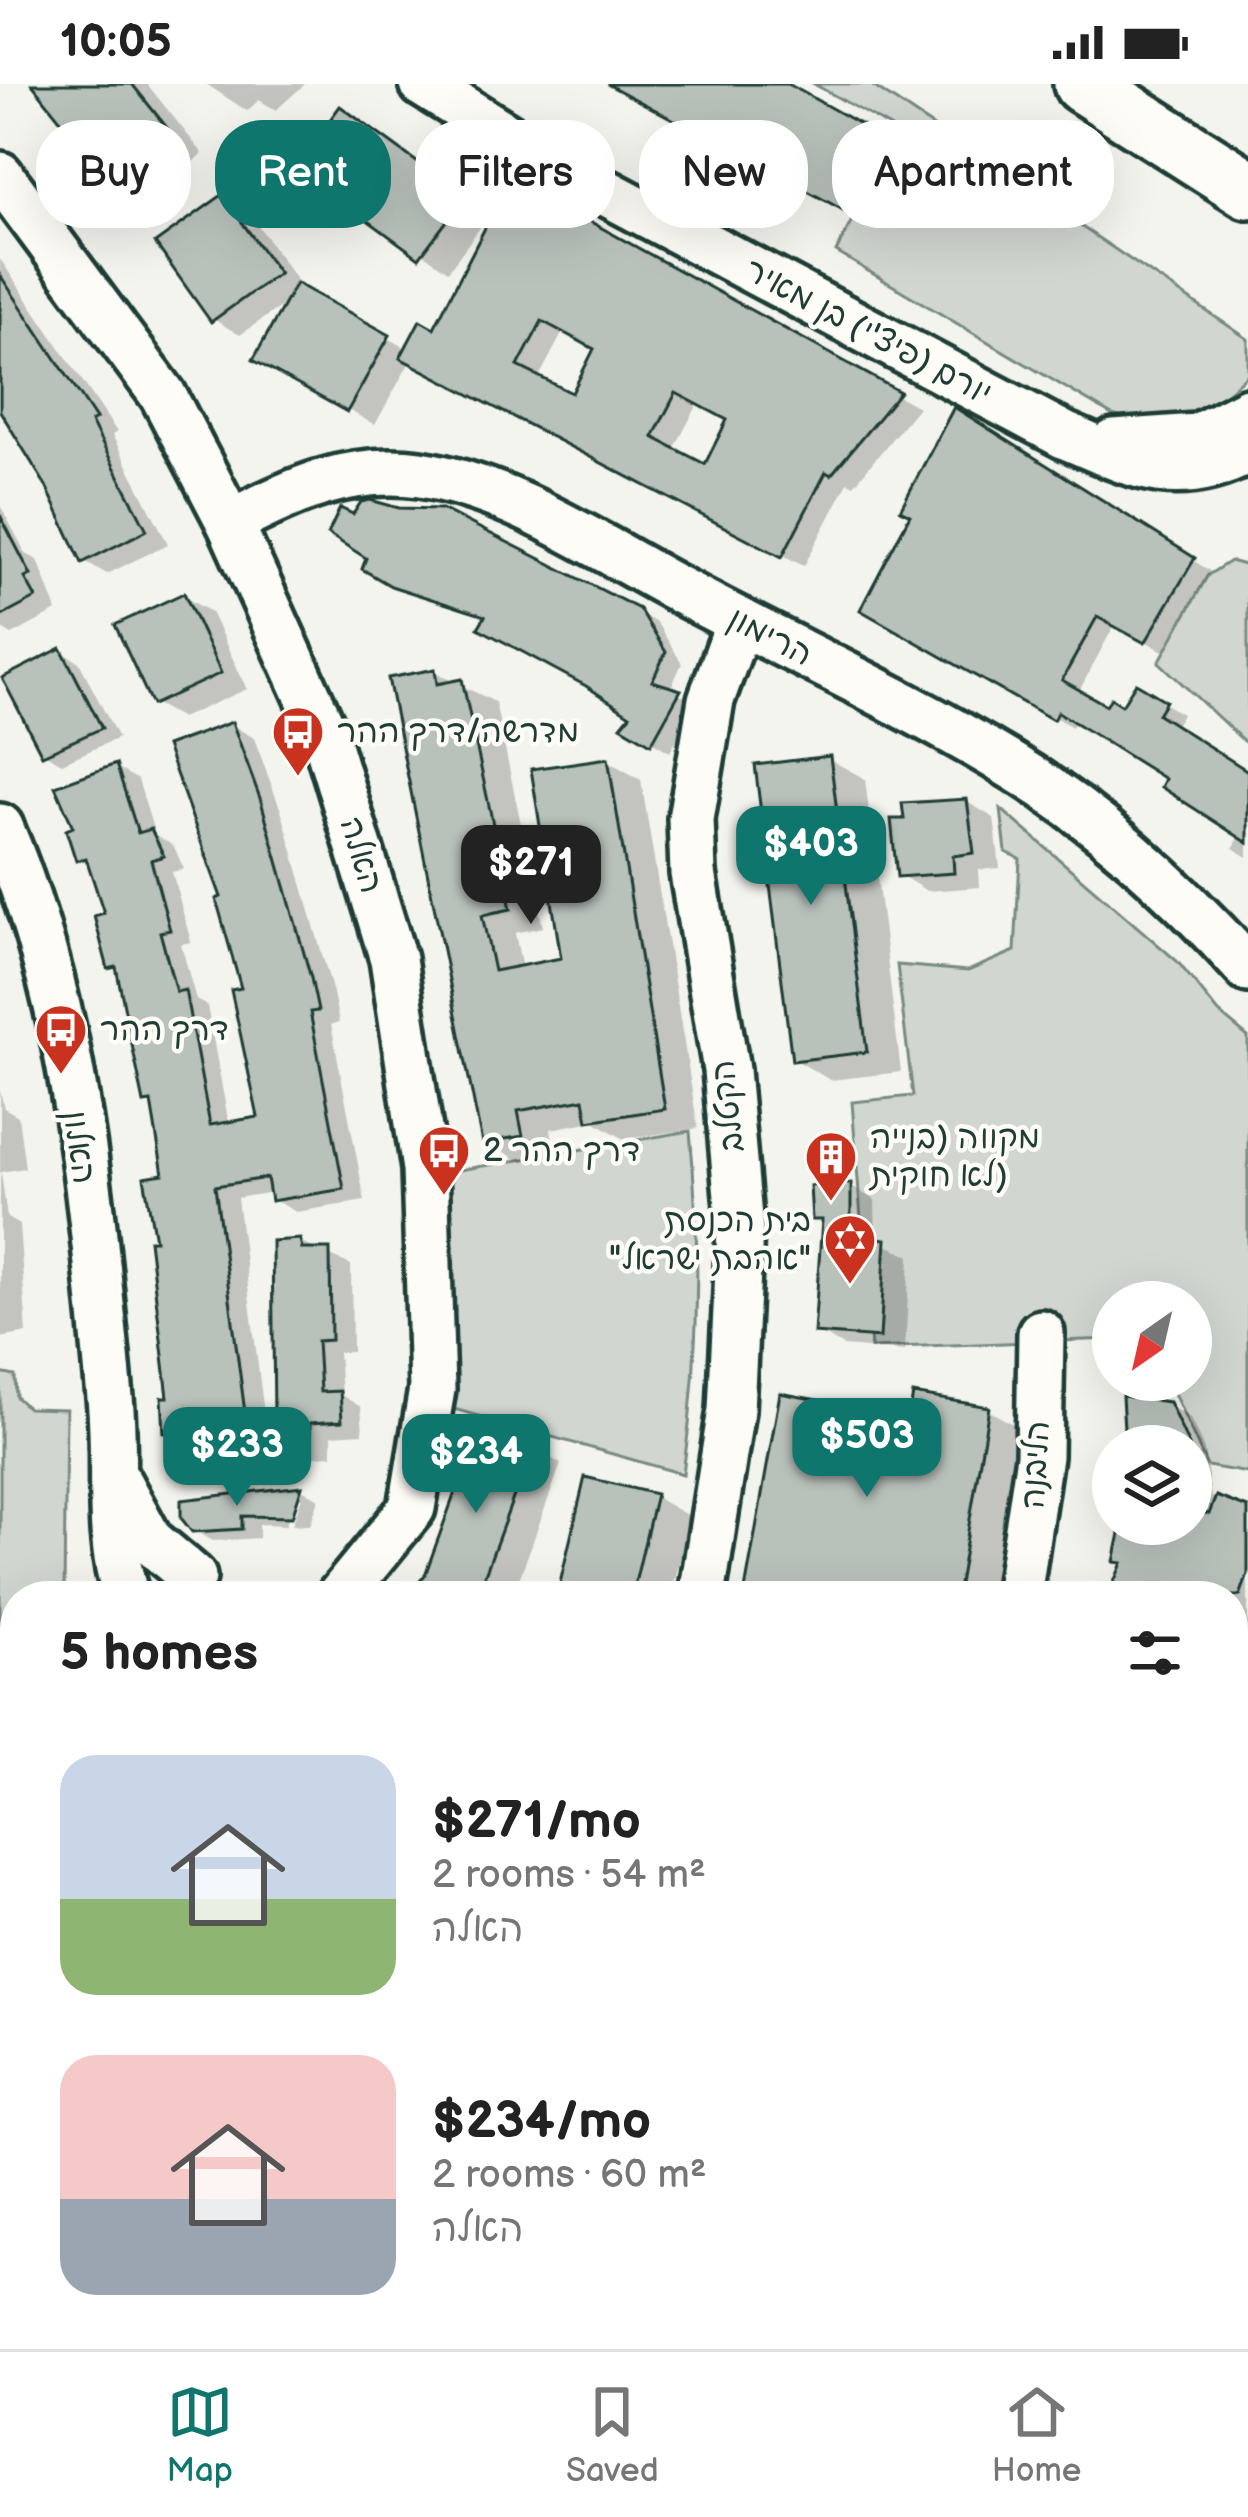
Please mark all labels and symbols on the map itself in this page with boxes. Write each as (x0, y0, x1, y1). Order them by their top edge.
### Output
street label: יורם (פיצ'י) בן מאיר (738, 250, 998, 414)
street label: הרימון (721, 599, 819, 675)
bus stop icon: מדרשה/דרך ההר (270, 704, 326, 778)
place label: מדרשה/דרך ההר (337, 712, 579, 752)
pin: $403 (740, 806, 882, 908)
street label: האלה (331, 812, 391, 898)
pin: $271 (460, 825, 602, 927)
bus stop icon: דרך ההר (33, 1002, 89, 1076)
place label: דרך ההר (100, 1010, 229, 1050)
street label: הקטלב (703, 1058, 753, 1154)
street label: האלון (54, 1108, 104, 1186)
place label: מקווה (בנייה לא חוקית) (868, 1118, 1040, 1196)
bus stop icon: דרך ההר 2 (416, 1123, 472, 1197)
building icon: מקווה (בנייה לא חוקית) (803, 1129, 859, 1203)
place label: דרך ההר 2 (483, 1131, 640, 1171)
place label: בית הכנסת "אהבת ישראל" (609, 1201, 811, 1279)
synagogue icon: בית הכנסת "אהבת ישראל" (822, 1212, 878, 1286)
north arrow (1092, 1281, 1212, 1401)
pin: $503 (796, 1398, 938, 1500)
pin: $233 (166, 1407, 308, 1509)
pin: $234 (405, 1414, 547, 1516)
street label: הליבנה (1013, 1419, 1059, 1511)

